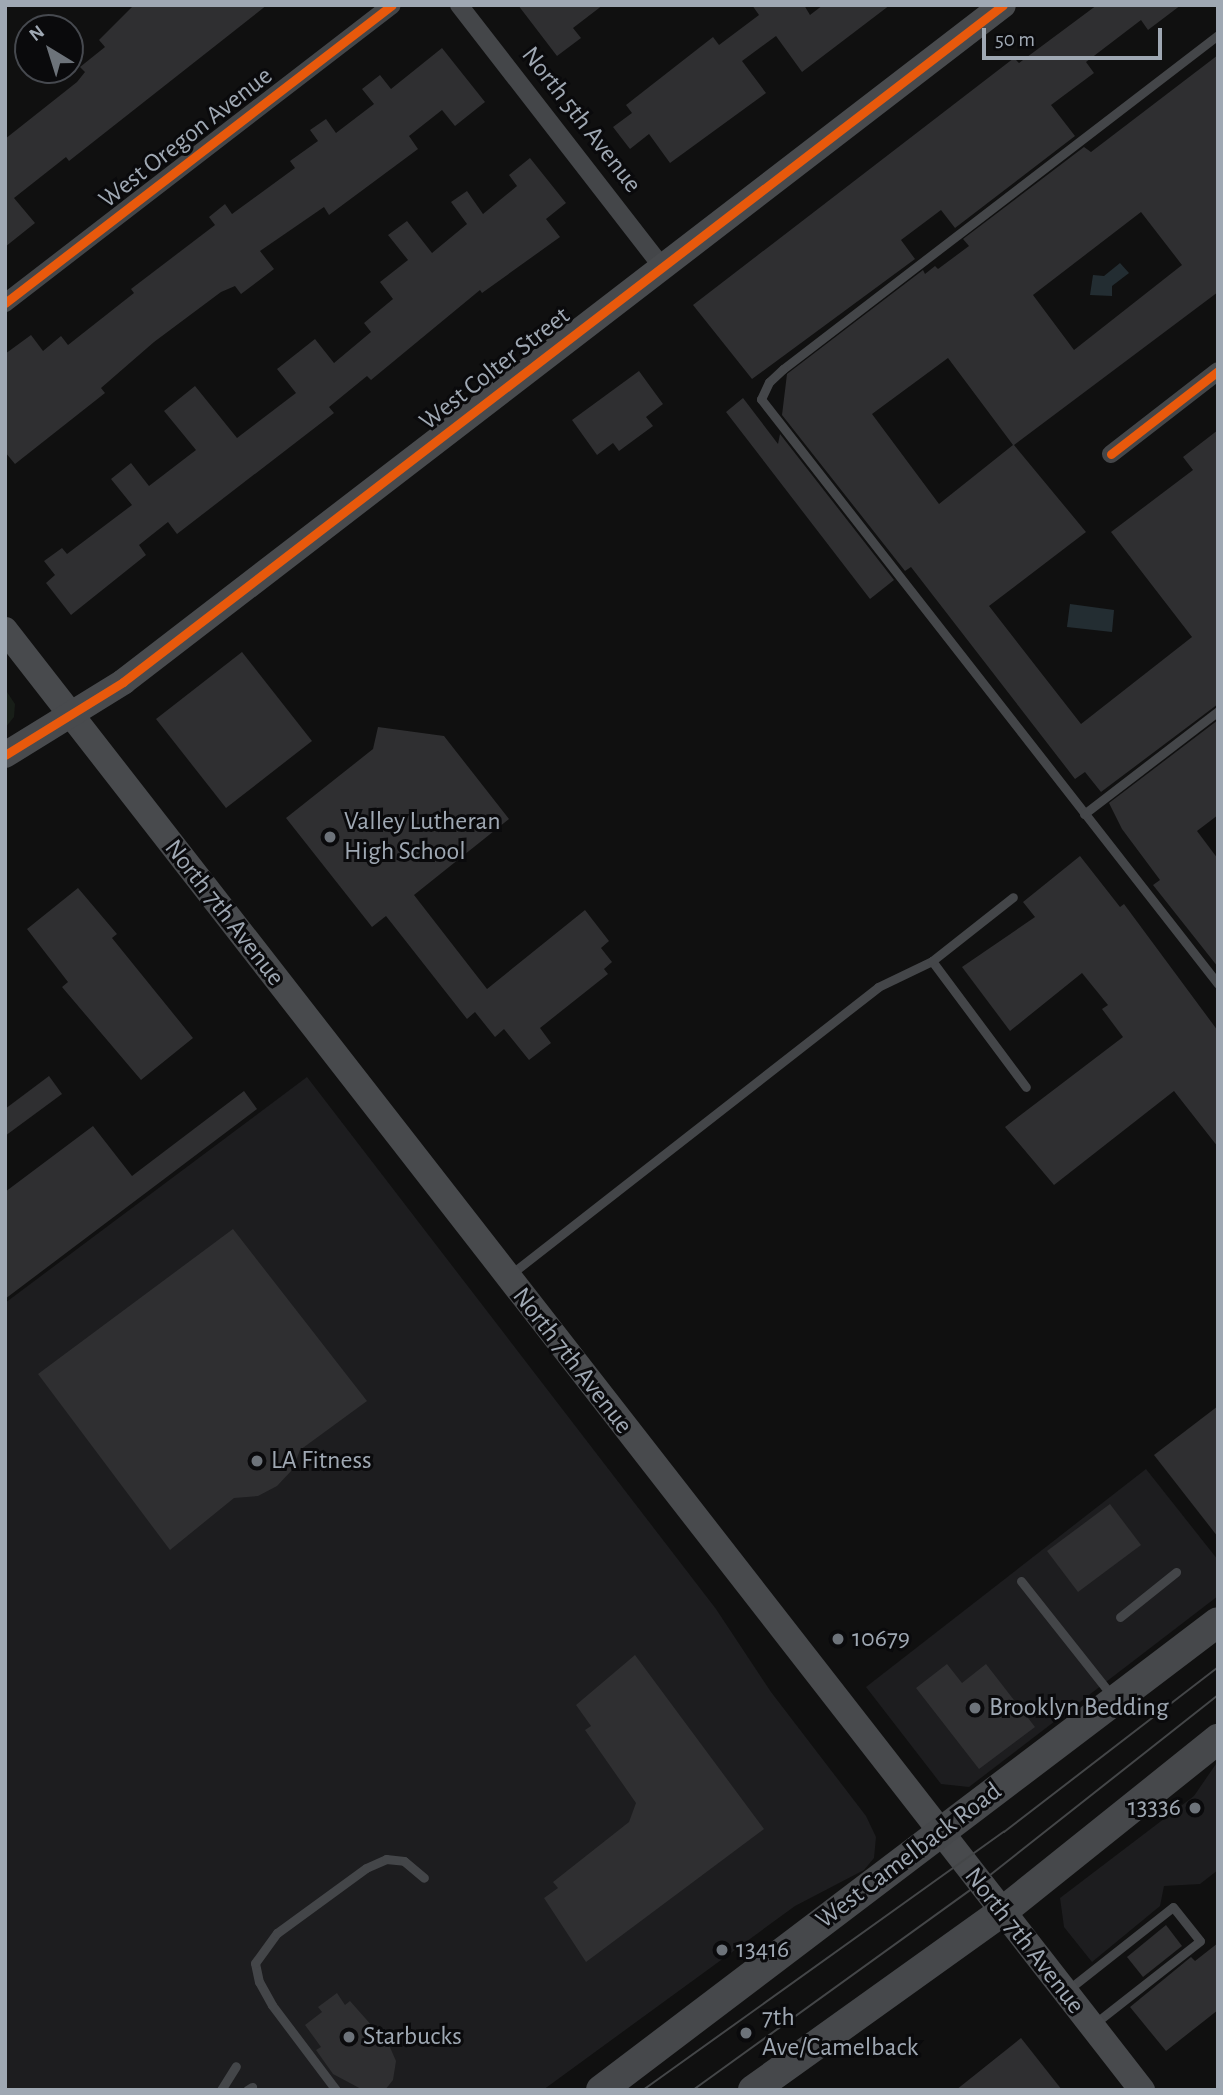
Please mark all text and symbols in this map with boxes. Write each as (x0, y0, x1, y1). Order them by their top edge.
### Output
north arrow (14, 14, 84, 84)
scale bar (985, 14, 1165, 58)
text: N (26, 22, 48, 45)
text: 50 m (995, 29, 1035, 50)
street label: North 5th Avenue (514, 41, 648, 199)
street label: West Oregon Avenue (93, 61, 279, 215)
street label: West Colter Street (414, 301, 576, 437)
place label: Valley Lutheran High School (344, 806, 501, 868)
marker: Valley Lutheran High School (322, 829, 338, 845)
street label: North 7th Avenue (157, 834, 291, 992)
street label: North 7th Avenue (505, 1282, 639, 1440)
place label: LA Fitness (271, 1445, 372, 1477)
marker: LA Fitness (249, 1453, 265, 1469)
place label: 10679 (852, 1623, 910, 1655)
marker: 10679 (830, 1631, 846, 1647)
place label: Brooklyn Bedding (989, 1692, 1169, 1724)
marker: Brooklyn Bedding (967, 1700, 983, 1716)
street label: West Camelback Road (810, 1776, 1008, 1936)
place label: 13336 (1128, 1792, 1181, 1824)
marker: 13336 (1187, 1800, 1203, 1816)
street label: North 7th Avenue (957, 1862, 1091, 2020)
place label: 13416 (736, 1934, 789, 1966)
marker: 13416 (714, 1942, 730, 1958)
place label: 7th Ave/Camelback (762, 2002, 918, 2064)
place label: Starbucks (363, 2021, 462, 2053)
marker: 7th Ave/Camelback (736, 2023, 756, 2043)
marker: Starbucks (341, 2029, 357, 2045)

